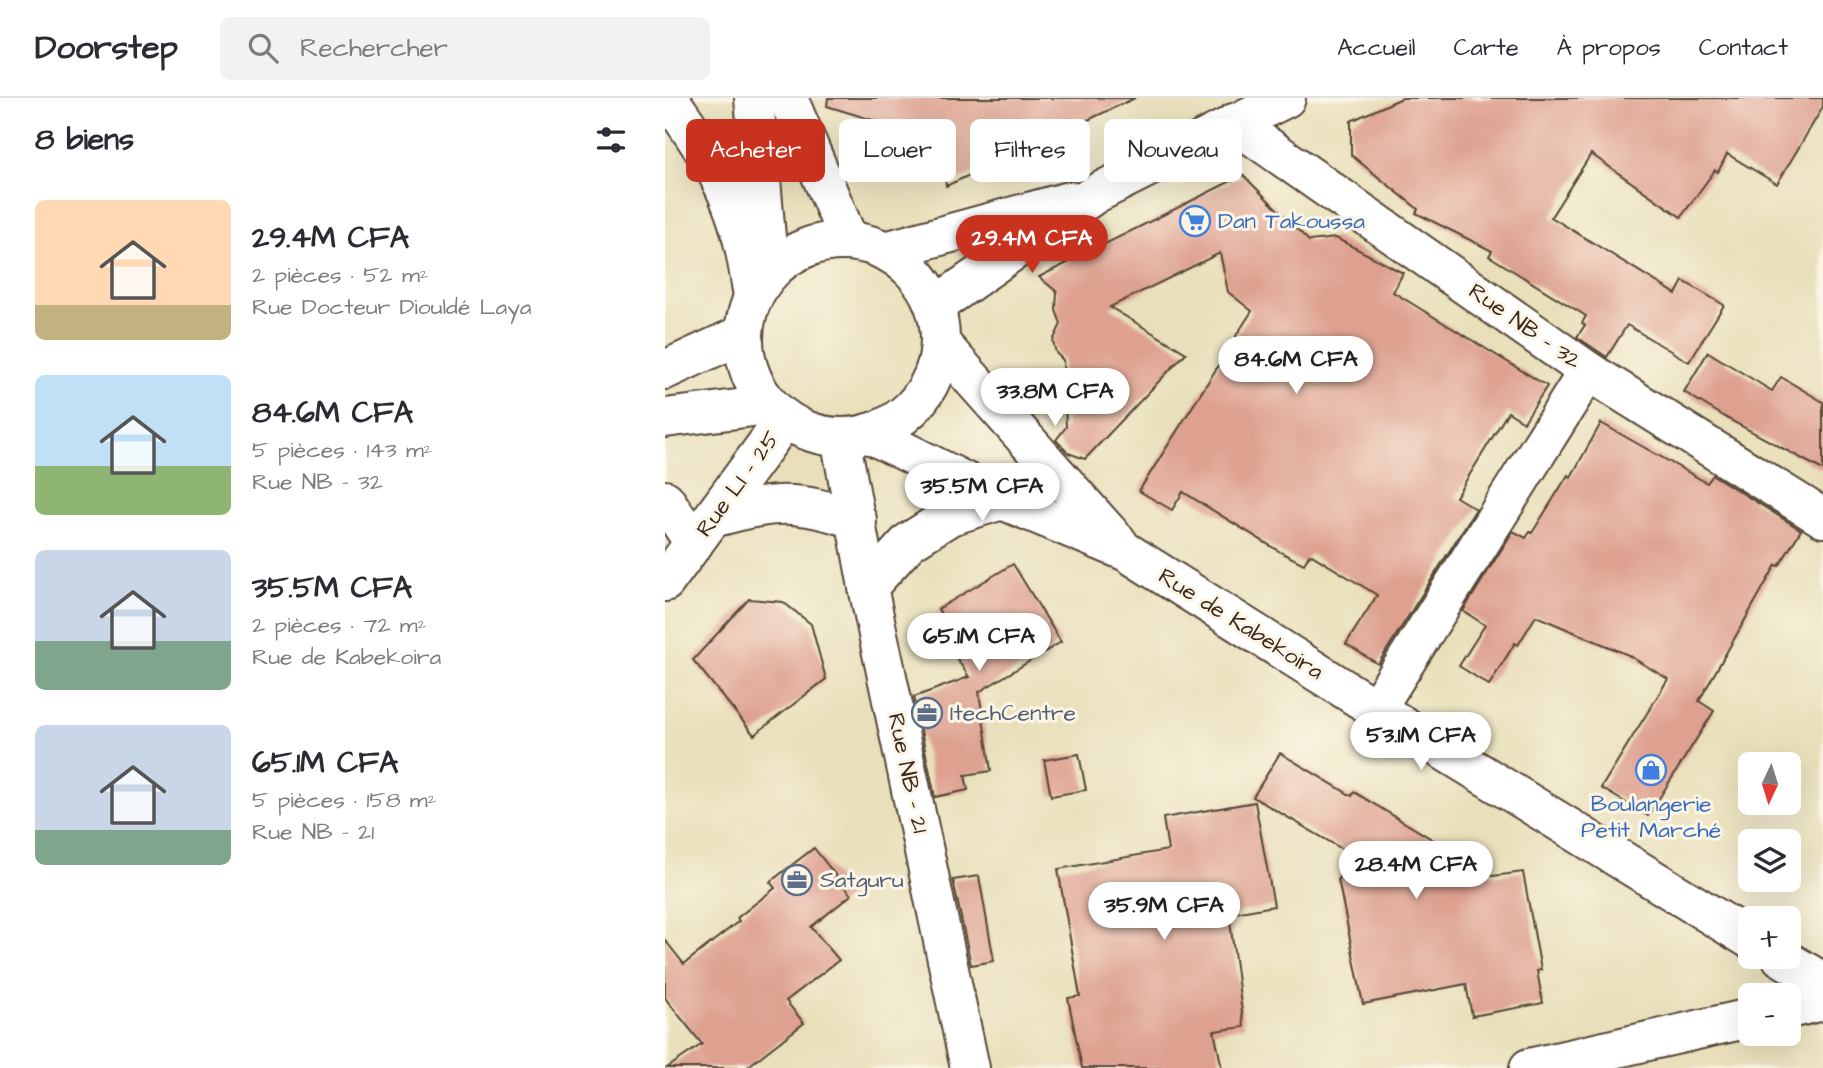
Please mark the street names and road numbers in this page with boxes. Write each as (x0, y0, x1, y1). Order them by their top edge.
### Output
street label: Rue NB - 32 (1462, 275, 1588, 377)
street label: Rue LI - 25 (689, 424, 787, 544)
street label: Rue de Kabekoira (1152, 560, 1330, 688)
street label: Rue NB - 21 (880, 710, 936, 836)

